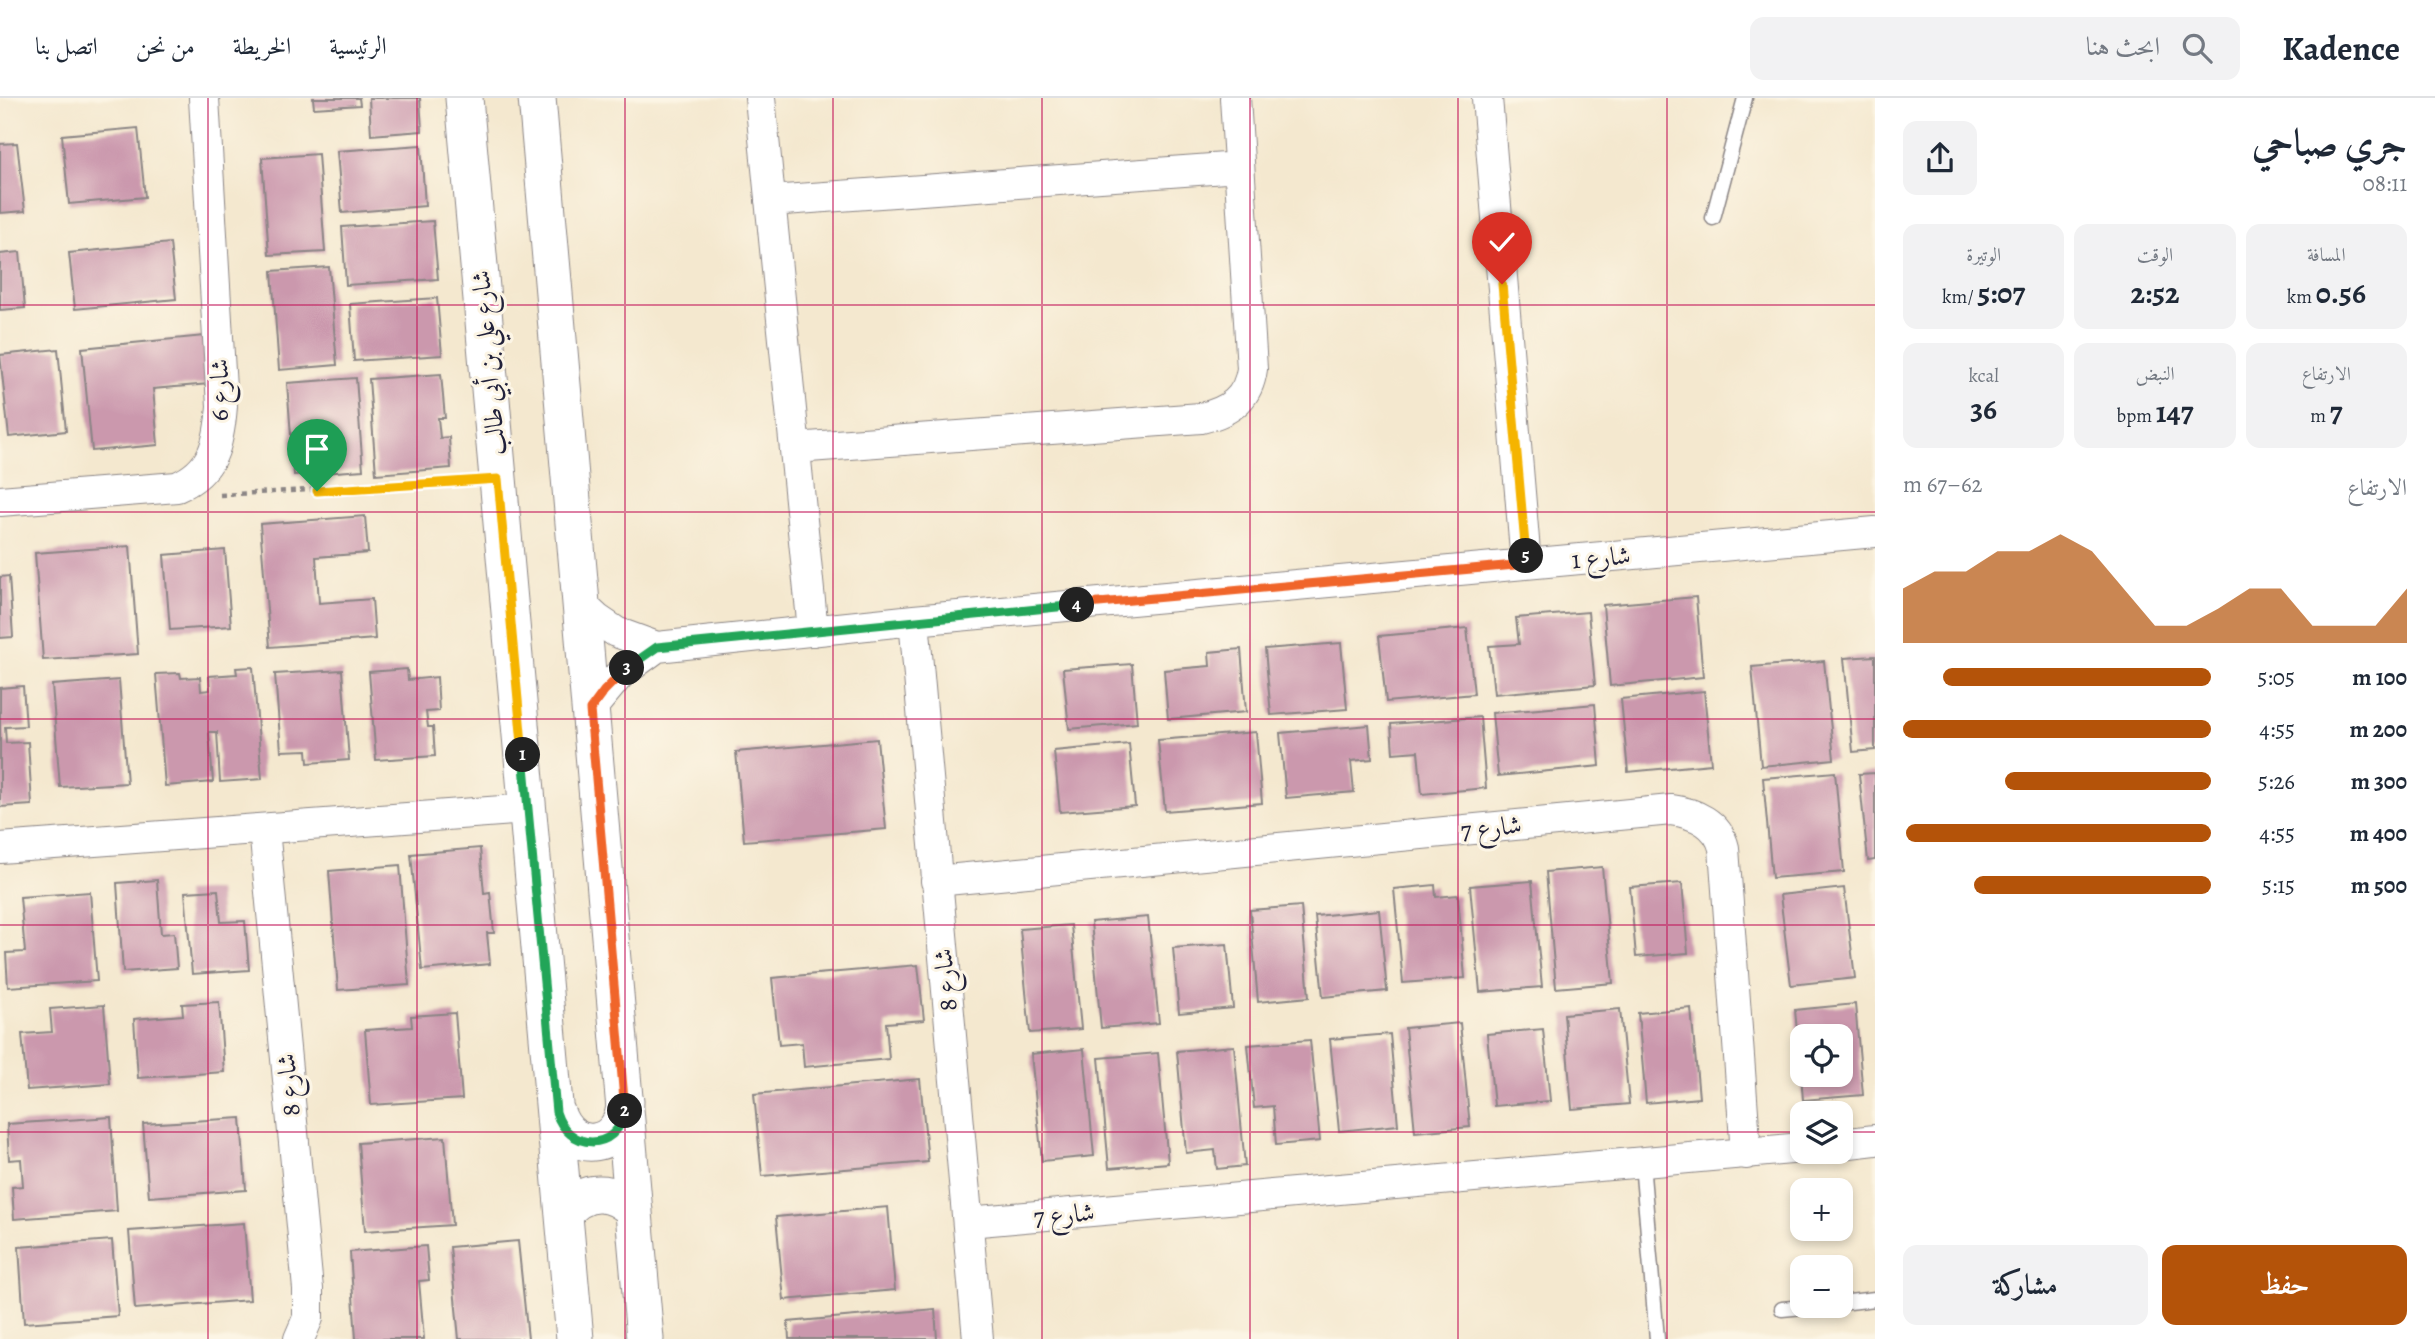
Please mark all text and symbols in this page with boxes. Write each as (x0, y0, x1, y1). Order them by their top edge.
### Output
search box (1750, 17, 2240, 80)
text: Kadence (2282, 26, 2400, 71)
text: ابحث هنا (2086, 29, 2160, 64)
icon: search (2178, 29, 2216, 67)
text: اتصل بنا (35, 30, 98, 62)
text: من نحن (136, 30, 195, 62)
text: الخريطة (233, 30, 291, 62)
text: الرئيسية (329, 30, 387, 62)
text: جري صباحي (2252, 116, 2407, 168)
button: share (1903, 121, 1977, 195)
text: 08:11 (2362, 168, 2407, 199)
pin (1472, 212, 1532, 284)
icon: check (1483, 223, 1521, 261)
text: الوتيرة (1966, 242, 2001, 268)
text: الوقت (2137, 242, 2173, 268)
text: المسافة (2307, 242, 2346, 268)
street label: شارع علي بن أبي طالب (463, 268, 521, 457)
text: 5:07 (1977, 273, 2025, 313)
text: 2:52 (2131, 273, 2179, 313)
text: 0.56 (2316, 273, 2366, 313)
text: /km (1942, 284, 1977, 310)
text: km (2287, 284, 2316, 310)
street label: شارع 6 (202, 359, 241, 421)
text: النبض (2135, 361, 2175, 387)
text: الارتفاع (2302, 361, 2351, 387)
text: kcal (1968, 363, 1999, 389)
text: 36 (1970, 389, 1997, 429)
text: 147 (2156, 392, 2193, 432)
text: 7 (2330, 392, 2343, 432)
text: bpm (2117, 403, 2156, 429)
text: m (2310, 403, 2330, 429)
pin (287, 419, 347, 491)
icon: arrive (298, 430, 336, 468)
text: 62–67 m (1903, 469, 1983, 500)
text: الارتفاع (2347, 472, 2407, 503)
street label: شارع 1 (1570, 537, 1632, 581)
pin: 5 (1508, 538, 1544, 574)
text: 5 (1521, 542, 1530, 568)
pin: 4 (1060, 588, 1094, 622)
text: 4 (1072, 591, 1081, 617)
pin: 3 (610, 650, 644, 686)
text: 3 (622, 654, 631, 680)
text: 5:05 (2257, 662, 2295, 693)
text: 100 m (2352, 662, 2407, 693)
text: 4:55 (2259, 714, 2295, 745)
text: 200 m (2349, 714, 2407, 745)
pin: 1 (505, 738, 540, 772)
text: 1 (519, 741, 526, 767)
text: 5:26 (2258, 766, 2295, 797)
text: 300 m (2351, 766, 2407, 797)
street label: شارع 7 (1459, 807, 1524, 852)
text: 4:55 (2259, 818, 2295, 849)
text: 400 m (2350, 818, 2407, 849)
text: 5:15 (2262, 870, 2295, 901)
text: 500 m (2351, 870, 2407, 901)
street label: شارع 8 (925, 947, 970, 1013)
map controls (1790, 1024, 1853, 1318)
button: locate (1790, 1024, 1853, 1087)
street label: شارع 8 (268, 1052, 313, 1118)
pin: 2 (608, 1094, 642, 1128)
text: 2 (620, 1097, 629, 1123)
button: layers (1790, 1101, 1853, 1164)
button: + (1790, 1178, 1853, 1241)
street label: شارع 7 (1032, 1194, 1096, 1239)
button: مشاركة (1903, 1245, 2148, 1325)
button: حفظ (2162, 1245, 2407, 1325)
button: − (1790, 1255, 1853, 1318)

